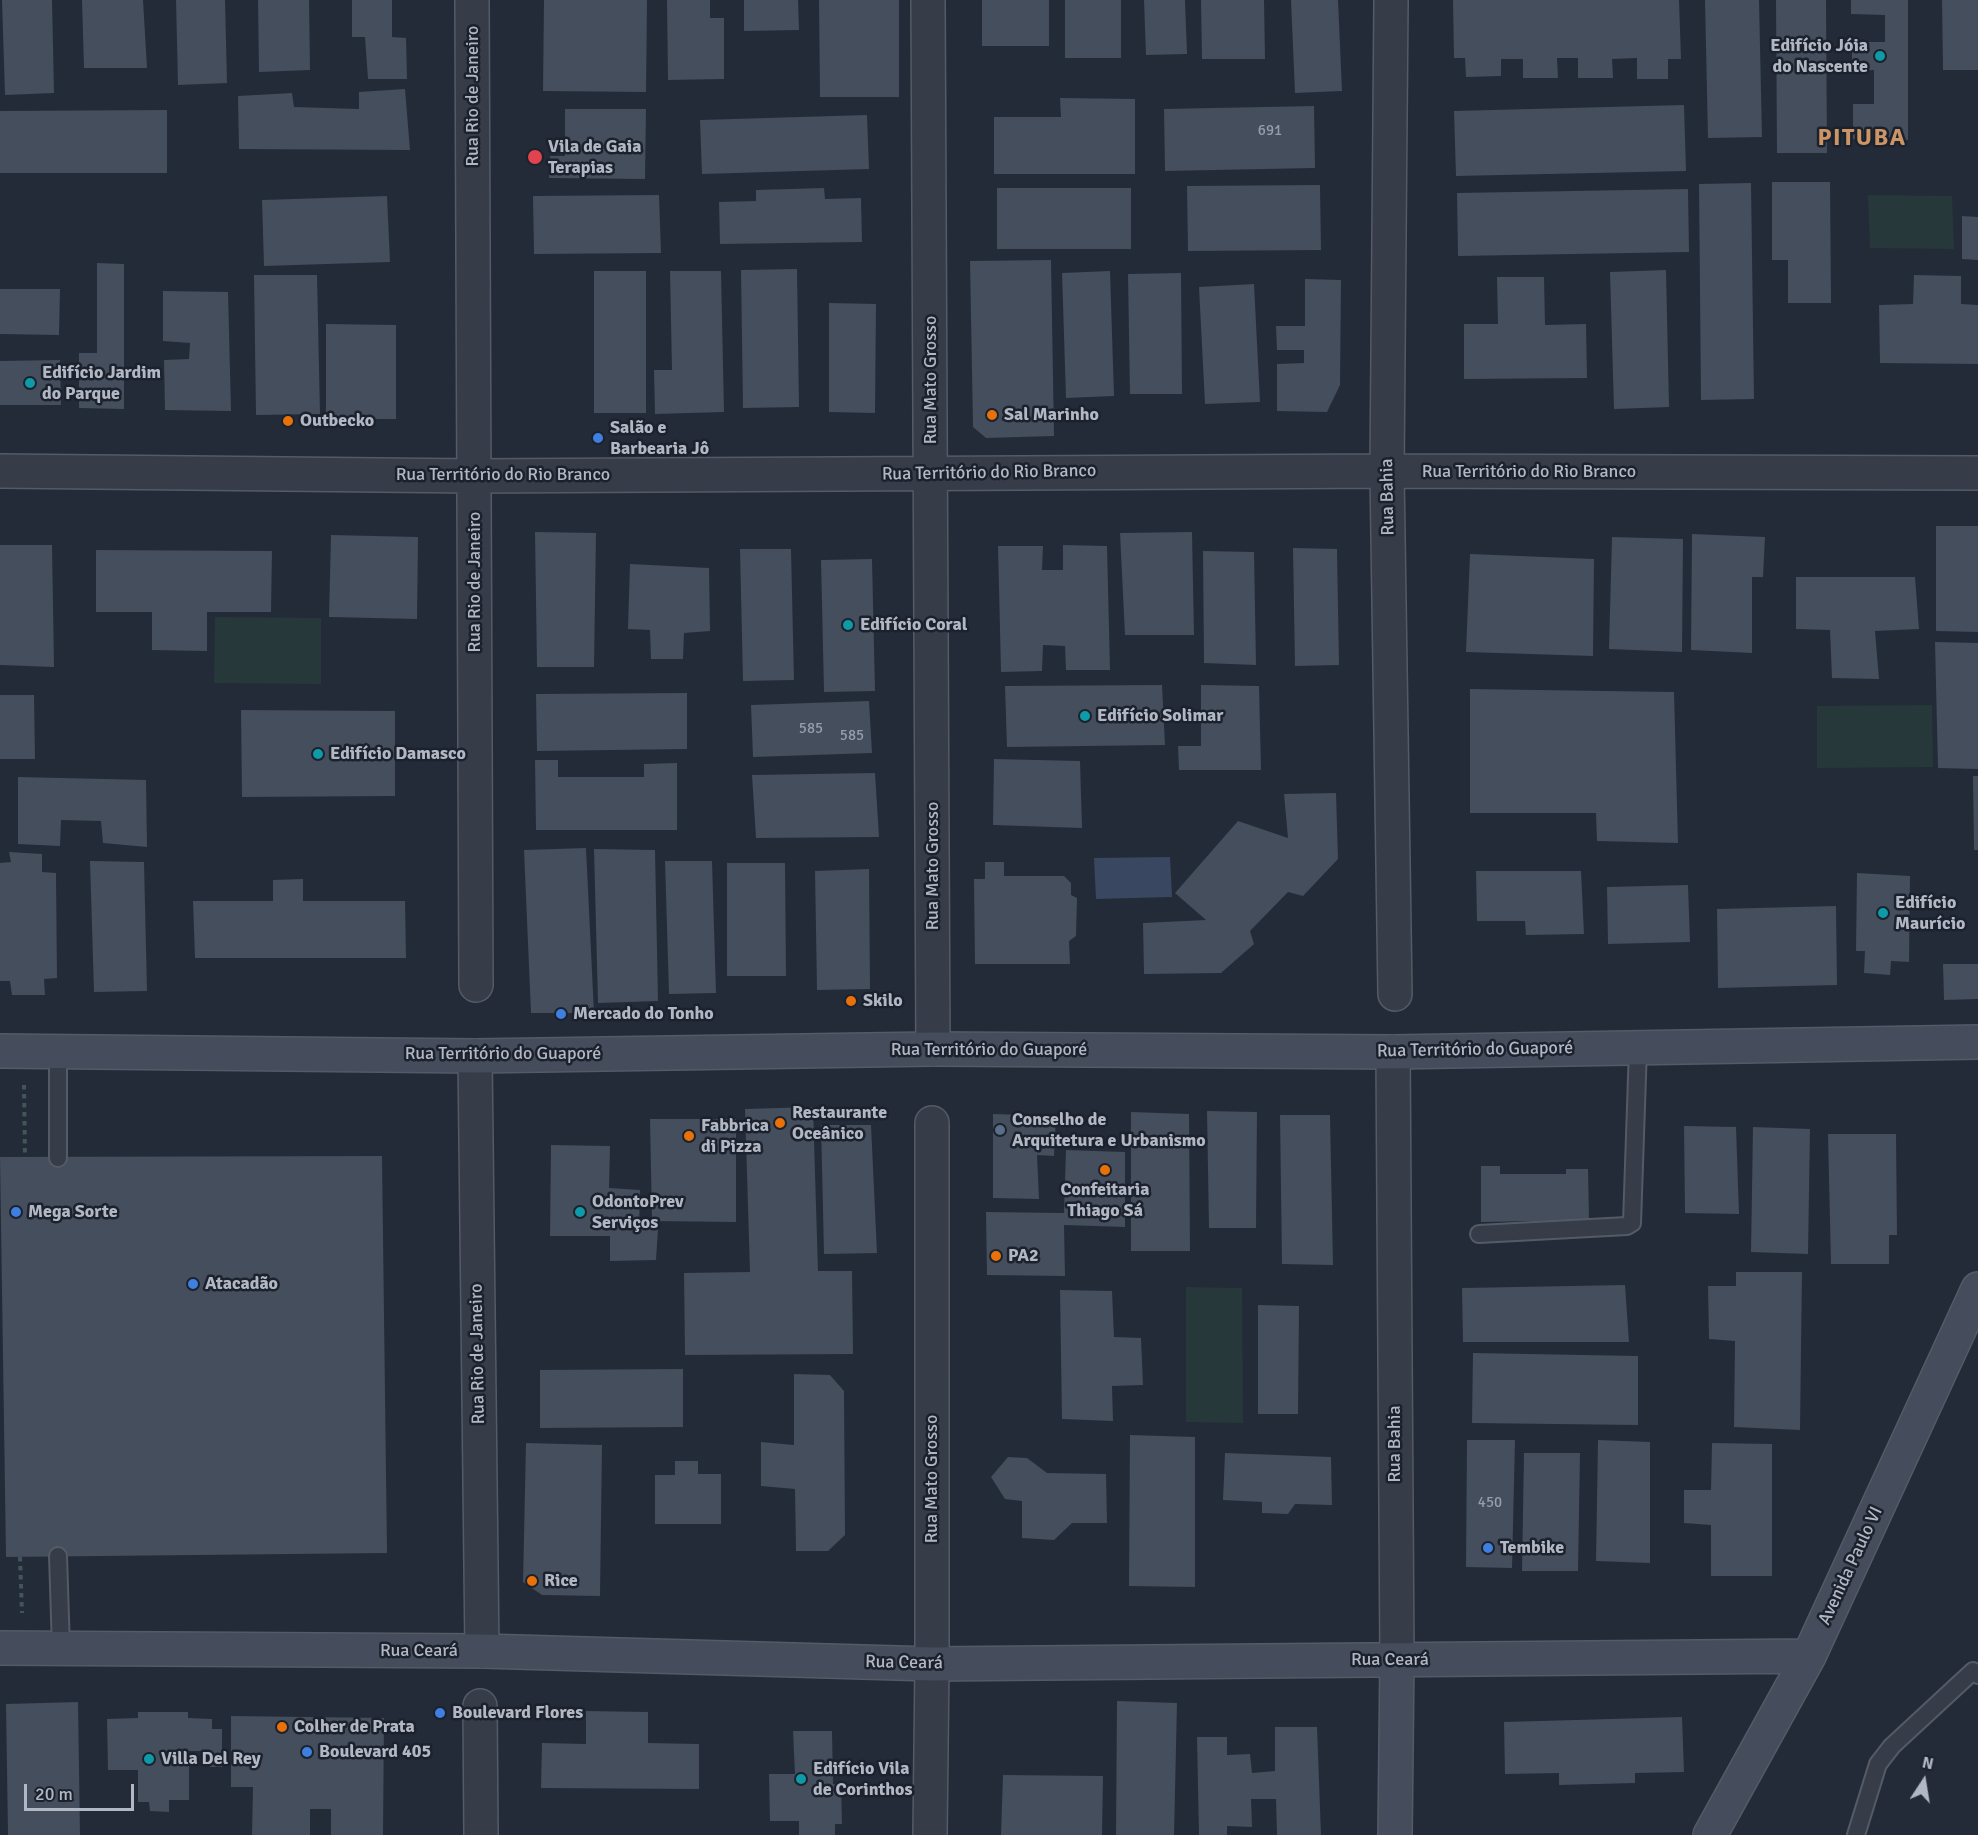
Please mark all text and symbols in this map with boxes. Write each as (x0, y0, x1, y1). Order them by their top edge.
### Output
street label: Rua Rio de Janeiro (462, 26, 484, 166)
place label: Edifício Jóia do Nascente (1770, 35, 1868, 78)
marker: Edifício Jóia do Nascente (1873, 49, 1887, 63)
house number: 691 (1258, 122, 1282, 140)
district label: PITUBA (1817, 125, 1907, 153)
place label: Vila de Gaia Terapias (548, 136, 641, 178)
marker: Vila de Gaia Terapias (526, 148, 544, 166)
street label: Rua Mato Grosso (920, 316, 942, 444)
place label: Edifício Jardim do Parque (42, 362, 161, 404)
marker: Edifício Jardim do Parque (23, 376, 37, 390)
place label: Sal Marinho (1004, 404, 1099, 426)
marker: Sal Marinho (985, 408, 999, 422)
place label: Outbecko (300, 410, 374, 432)
marker: Outbecko (281, 414, 295, 428)
place label: Salão e Barbearia Jô (610, 417, 709, 460)
marker: Salão e Barbearia Jô (591, 431, 605, 445)
street label: Rua Bahia (1377, 458, 1399, 536)
street label: Rua Território do Rio Branco (882, 460, 1096, 486)
street label: Rua Território do Rio Branco (1422, 461, 1636, 483)
street label: Rua Território do Rio Branco (396, 464, 610, 486)
street label: Rua Rio de Janeiro (464, 512, 486, 652)
place label: Edifício Coral (860, 614, 967, 636)
marker: Edifício Coral (841, 618, 855, 632)
place label: Edifício Solimar (1097, 705, 1223, 727)
marker: Edifício Solimar (1078, 709, 1092, 723)
house number: 585 (799, 720, 823, 738)
house number: 585 (840, 727, 864, 745)
place label: Edifício Damasco (330, 743, 466, 765)
marker: Edifício Damasco (311, 747, 325, 761)
street label: Rua Mato Grosso (922, 802, 944, 930)
place label: Edifício Maurício (1895, 892, 1965, 934)
marker: Edifício Maurício (1876, 906, 1890, 920)
place label: Skilo (863, 990, 903, 1012)
marker: Skilo (844, 994, 858, 1008)
place label: Mercado do Tonho (573, 1003, 714, 1025)
marker: Mercado do Tonho (554, 1007, 568, 1021)
street label: Rua Território do Guaporé (1377, 1037, 1573, 1063)
street label: Rua Território do Guaporé (891, 1039, 1087, 1061)
street label: Rua Território do Guaporé (405, 1043, 601, 1065)
place label: Restaurante Oceânico (792, 1102, 887, 1144)
place label: Conselho de Arquitetura e Urbanismo (1012, 1109, 1206, 1152)
place label: Fabbrica di Pizza (701, 1115, 769, 1158)
marker: Restaurante Oceânico (773, 1116, 787, 1130)
marker: Conselho de Arquitetura e Urbanismo (993, 1123, 1007, 1137)
marker: Fabbrica di Pizza (682, 1129, 696, 1143)
marker: Confeitaria Thiago Sá (1098, 1163, 1112, 1177)
place label: Confeitaria Thiago Sá (1061, 1179, 1149, 1222)
place label: OdontoPrev Serviços (592, 1191, 684, 1234)
place label: Mega Sorte (28, 1201, 118, 1223)
marker: Mega Sorte (9, 1205, 23, 1219)
marker: OdontoPrev Serviços (573, 1205, 587, 1219)
place label: PA2 (1008, 1245, 1039, 1267)
marker: PA2 (989, 1249, 1003, 1263)
place label: Atacadão (205, 1273, 278, 1295)
marker: Atacadão (186, 1277, 200, 1291)
street label: Rua Rio de Janeiro (466, 1283, 490, 1425)
street label: Rua Bahia (1384, 1405, 1406, 1483)
street label: Rua Mato Grosso (921, 1415, 943, 1543)
house number: 450 (1478, 1494, 1502, 1512)
street label: Avenida Paulo VI (1814, 1504, 1888, 1628)
place label: Tembike (1500, 1537, 1564, 1559)
marker: Tembike (1481, 1541, 1495, 1555)
place label: Rice (544, 1570, 578, 1592)
marker: Rice (525, 1574, 539, 1588)
street label: Rua Ceará (380, 1640, 458, 1662)
street label: Rua Ceará (1351, 1649, 1429, 1671)
street label: Rua Ceará (865, 1652, 943, 1674)
place label: Boulevard Flores (452, 1702, 583, 1724)
marker: Boulevard Flores (433, 1706, 447, 1720)
place label: Colher de Prata (294, 1716, 415, 1738)
marker: Colher de Prata (275, 1720, 289, 1734)
place label: Boulevard 405 (319, 1741, 431, 1763)
marker: Boulevard 405 (300, 1745, 314, 1759)
place label: Villa Del Rey (161, 1748, 261, 1770)
north arrow (1894, 1751, 1954, 1811)
marker: Villa Del Rey (142, 1752, 156, 1766)
text: N (1920, 1752, 1935, 1774)
place label: Edifício Vila de Corinthos (813, 1758, 912, 1800)
scale bar (27, 1772, 136, 1810)
marker: Edifício Vila de Corinthos (794, 1772, 808, 1786)
text: 20 m (35, 1783, 73, 1805)

